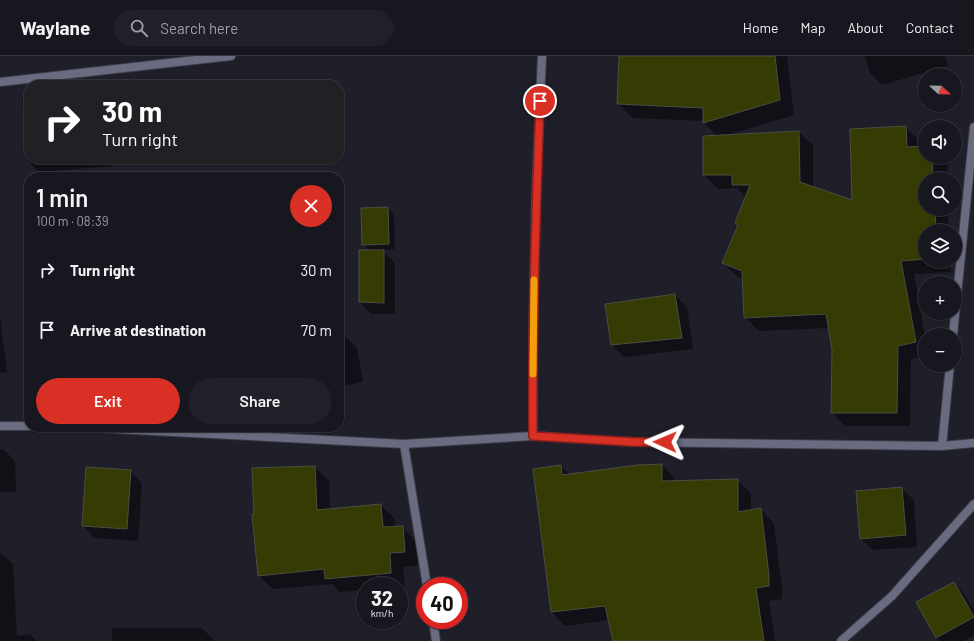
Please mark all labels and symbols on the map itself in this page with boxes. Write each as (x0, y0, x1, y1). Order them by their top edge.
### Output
north arrow (918, 68, 962, 112)
pin (523, 84, 557, 118)
position arrow (644, 421, 686, 463)
speed limit sign: 40 (416, 577, 468, 629)

